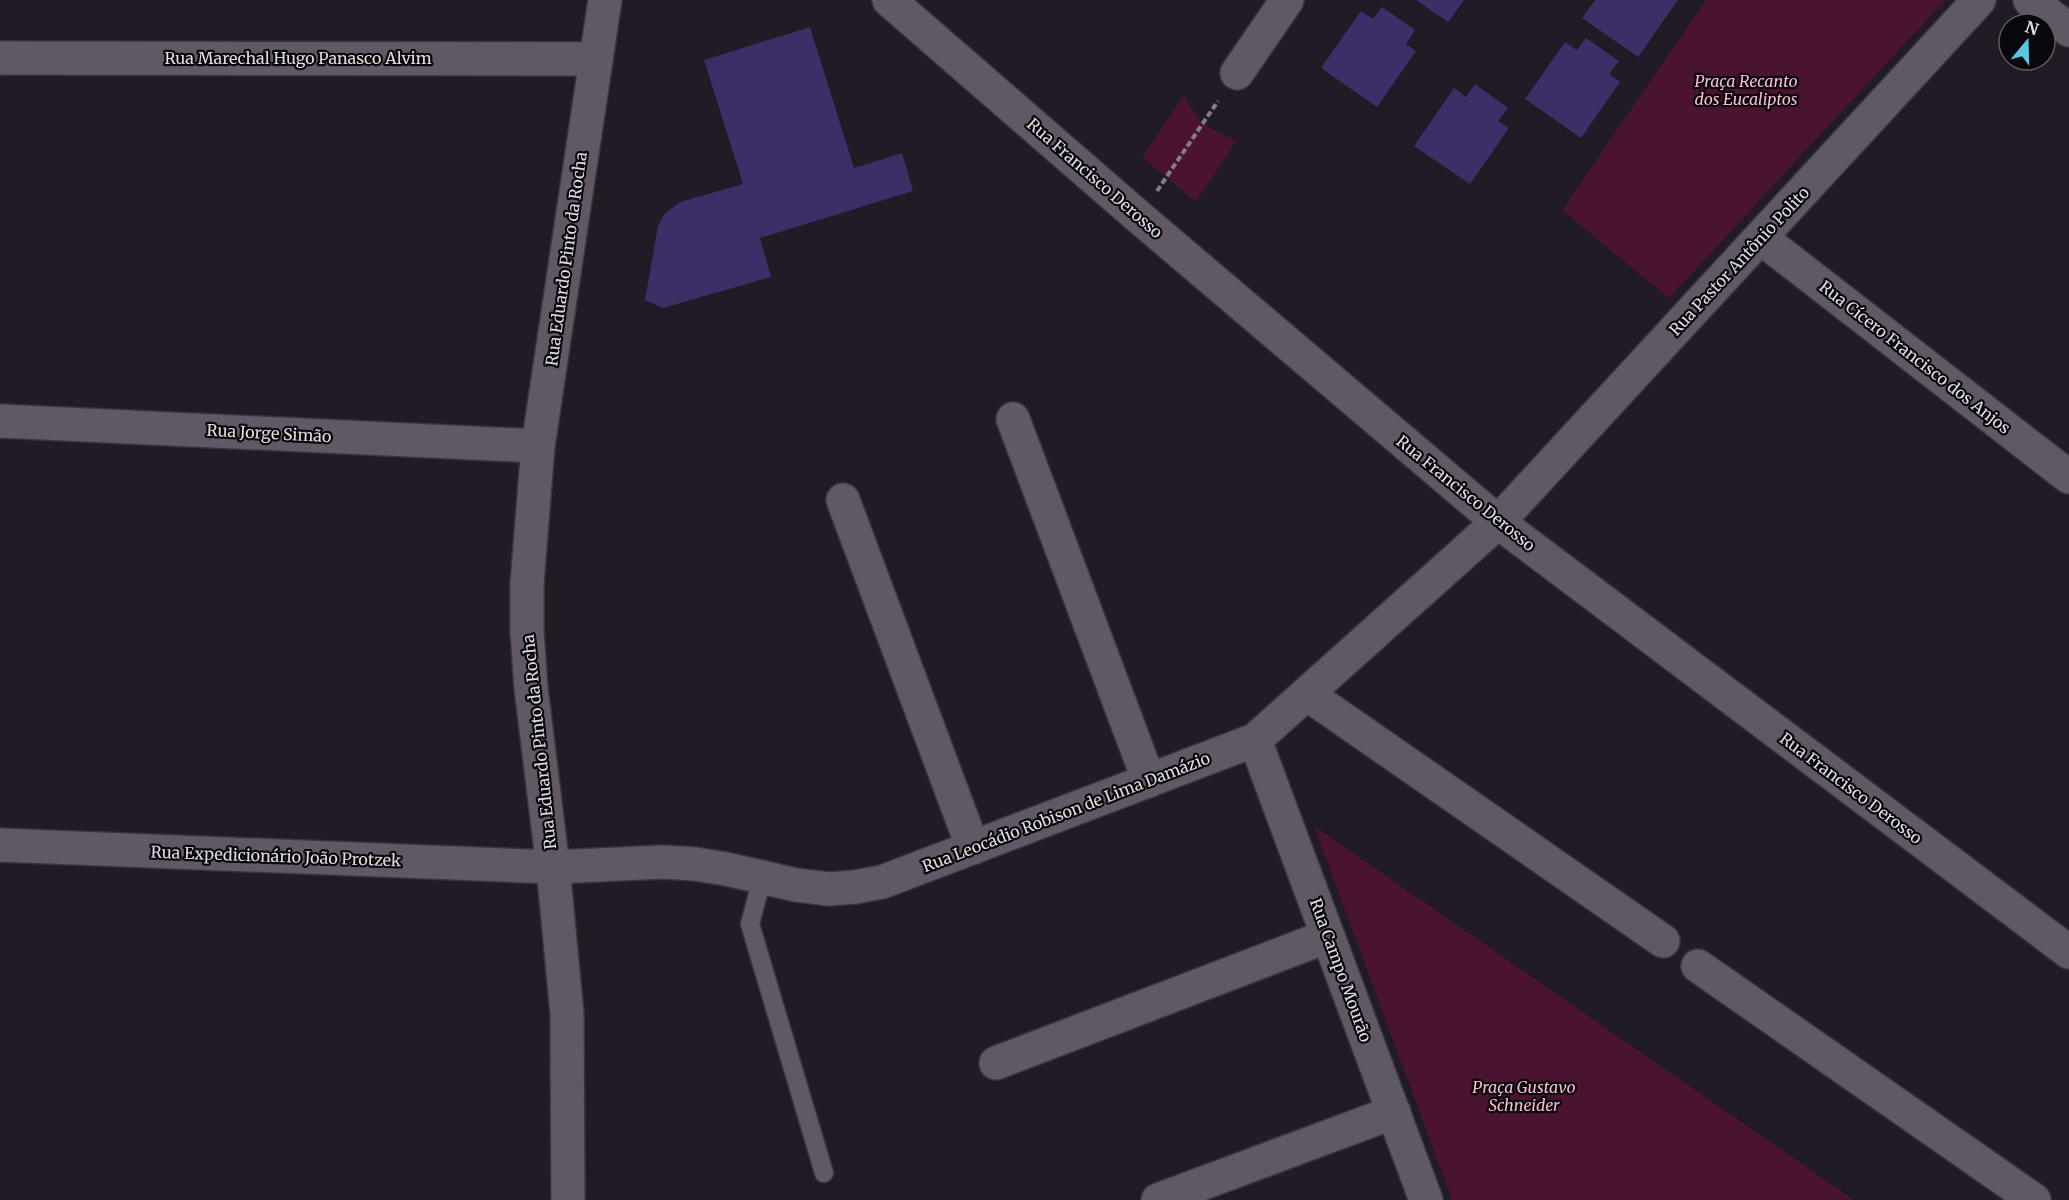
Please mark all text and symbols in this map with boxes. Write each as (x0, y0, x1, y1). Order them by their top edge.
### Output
north arrow (1997, 12, 2057, 72)
text: N (2023, 16, 2041, 39)
street label: Rua Marechal Hugo Panasco Alvim (164, 48, 432, 68)
park label: Praça Recanto dos Eucaliptos (1694, 71, 1798, 109)
street label: Rua Francisco Derosso (1023, 114, 1167, 242)
street label: Rua Eduardo Pinto da Rocha (541, 150, 591, 367)
street label: Rua Pastor Antônio Polito (1665, 182, 1813, 340)
street label: Rua Cícero Francisco dos Anjos (1816, 276, 2015, 438)
street label: Rua Jorge Simão (206, 420, 332, 446)
street label: Rua Francisco Derosso (1393, 431, 1539, 555)
street label: Rua Eduardo Pinto da Rocha (518, 633, 560, 851)
street label: Rua Francisco Derosso (1776, 728, 1926, 848)
street label: Rua Leocádio Robison de Lima Damázio (919, 748, 1213, 876)
street label: Rua Expedicionário João Protzek (150, 842, 402, 870)
street label: Rua Campo Mourão (1306, 895, 1376, 1045)
park label: Praça Gustavo Schneider (1472, 1077, 1576, 1115)

